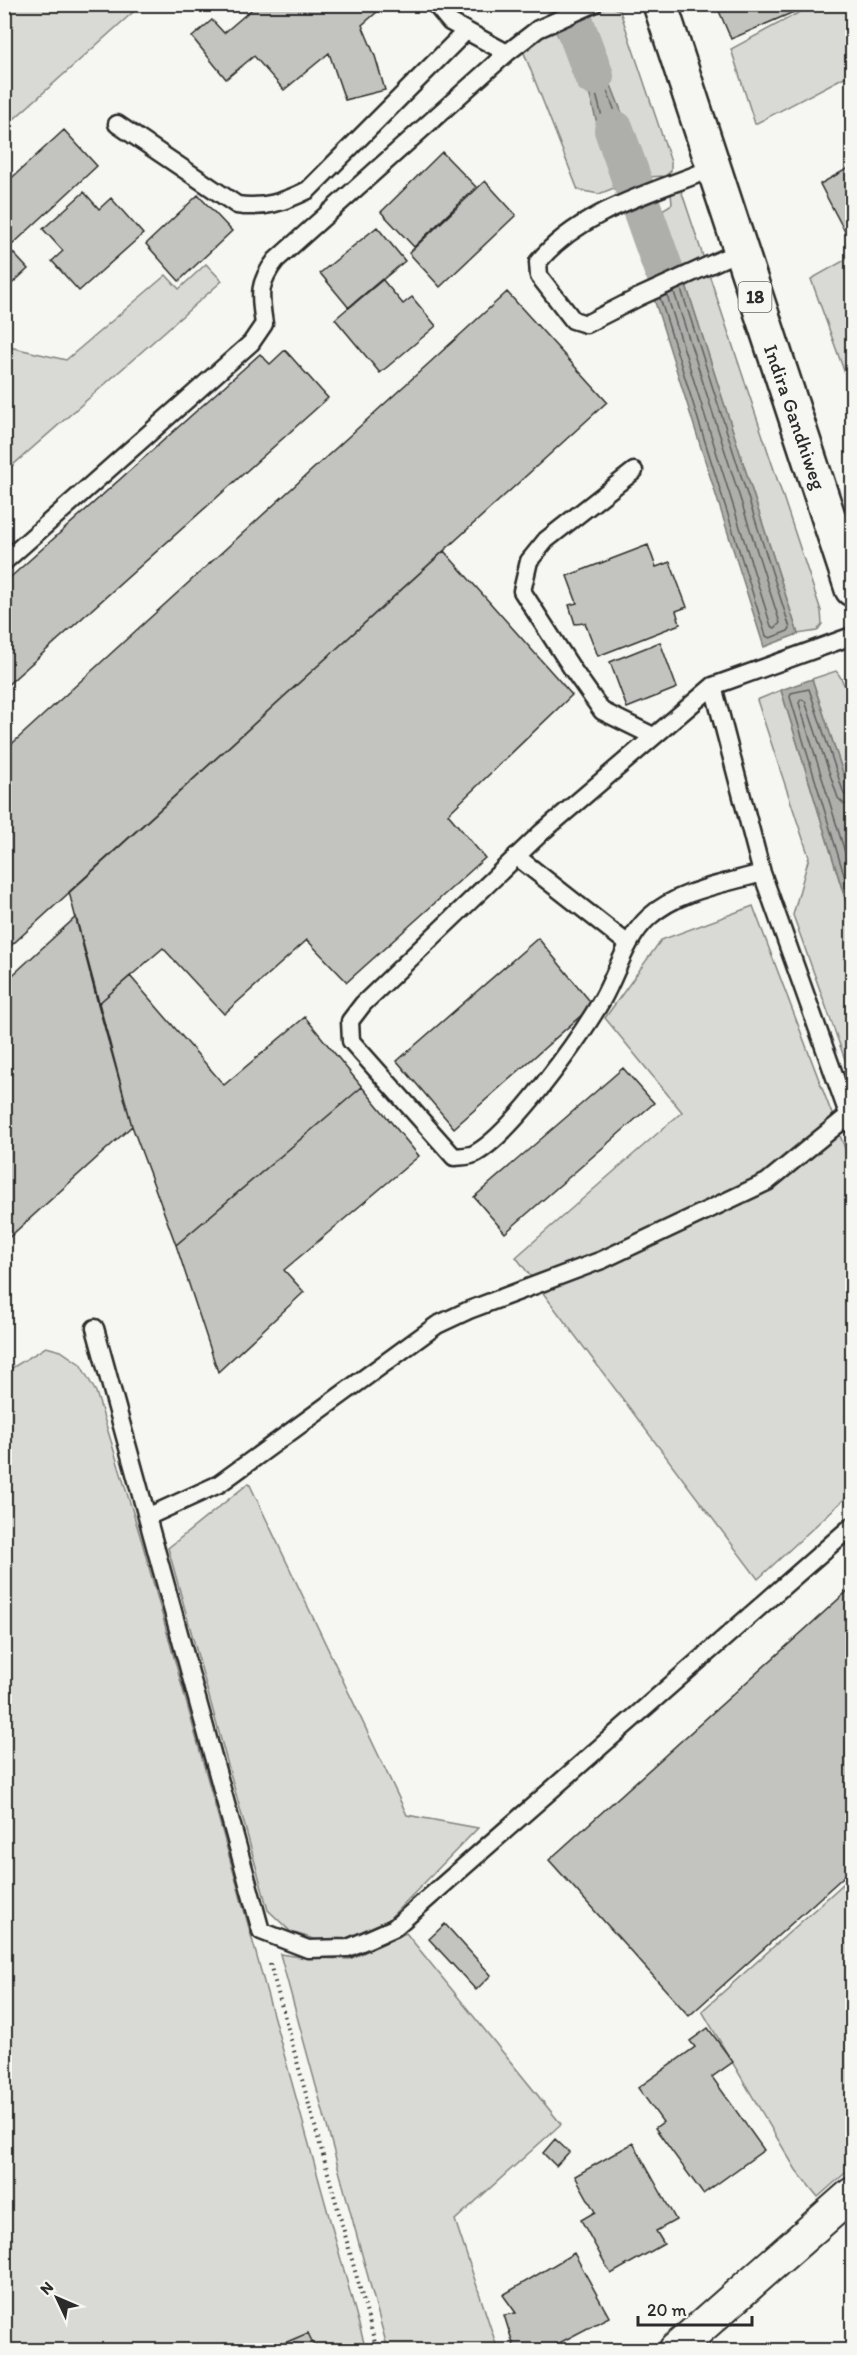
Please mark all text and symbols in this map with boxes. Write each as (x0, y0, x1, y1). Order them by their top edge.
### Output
road number: 18 (738, 282, 771, 312)
street label: Indira Gandhiweg (759, 341, 831, 494)
north arrow (27, 2268, 87, 2328)
text: N (36, 2277, 57, 2298)
scale bar (638, 2289, 752, 2327)
text: 20 m (647, 2299, 687, 2321)

